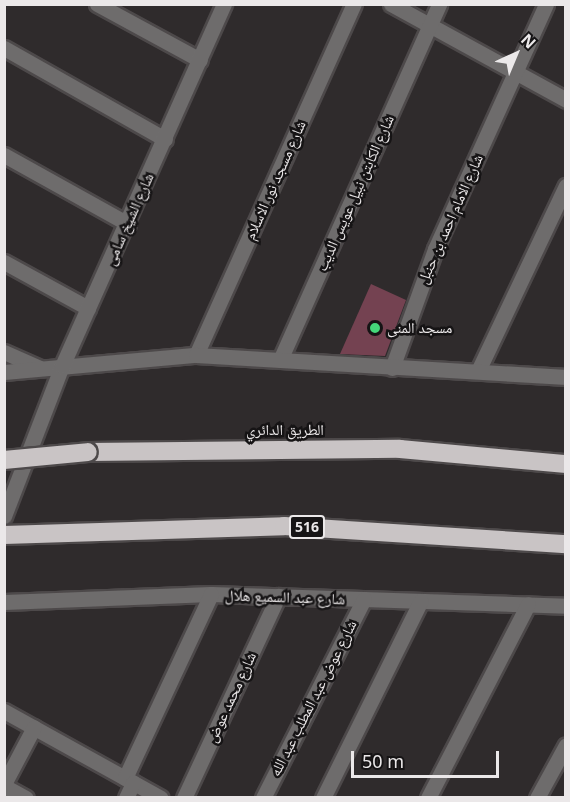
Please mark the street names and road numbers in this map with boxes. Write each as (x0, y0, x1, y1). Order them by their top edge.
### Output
street label: شارع الكابتن نبيل عويس الديب (312, 112, 398, 274)
street label: شارع مسجد نور الاسلام (241, 118, 309, 242)
street label: شارع الامام احمد بن حنبل (413, 151, 487, 287)
street label: شارع الشيخ سامى (101, 170, 157, 268)
street label: الطريق الدائري (246, 421, 324, 439)
road number: 516 (288, 516, 326, 538)
street label: شارع عبد السميع هلال (225, 586, 345, 608)
street label: شارع عوض عبد المطلب عبد الله (266, 617, 360, 779)
street label: شارع محمد عوض (202, 649, 260, 745)

